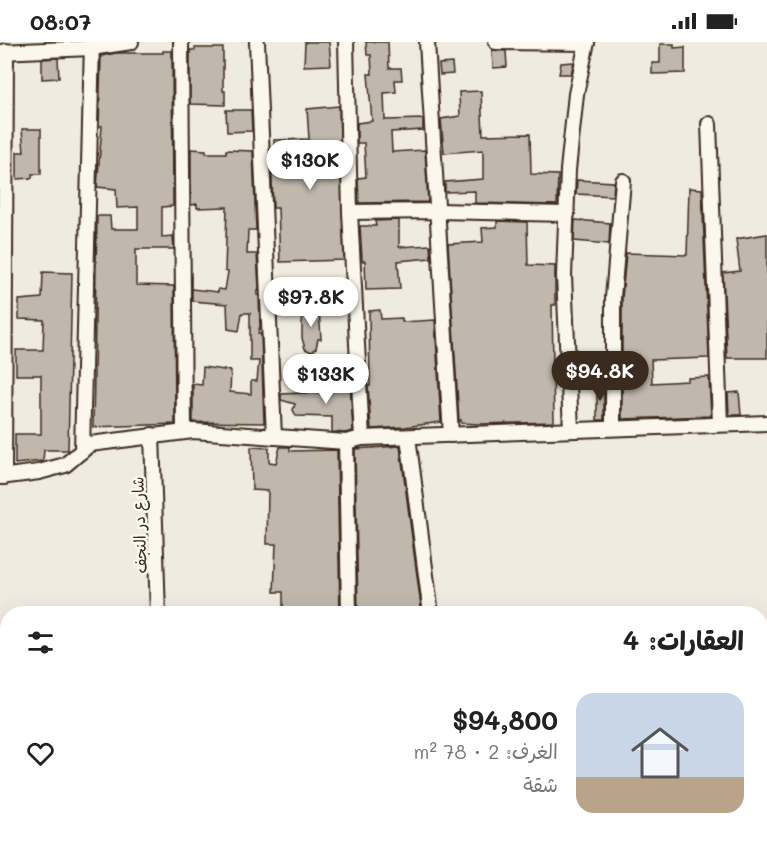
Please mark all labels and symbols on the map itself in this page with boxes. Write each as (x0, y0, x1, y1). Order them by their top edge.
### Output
pin: $130K (268, 140, 352, 191)
pin: $97.8K (262, 277, 360, 328)
pin: $94.8K (551, 351, 649, 402)
pin: $133K (284, 354, 368, 405)
street label: شارع در النجف (126, 476, 153, 574)

